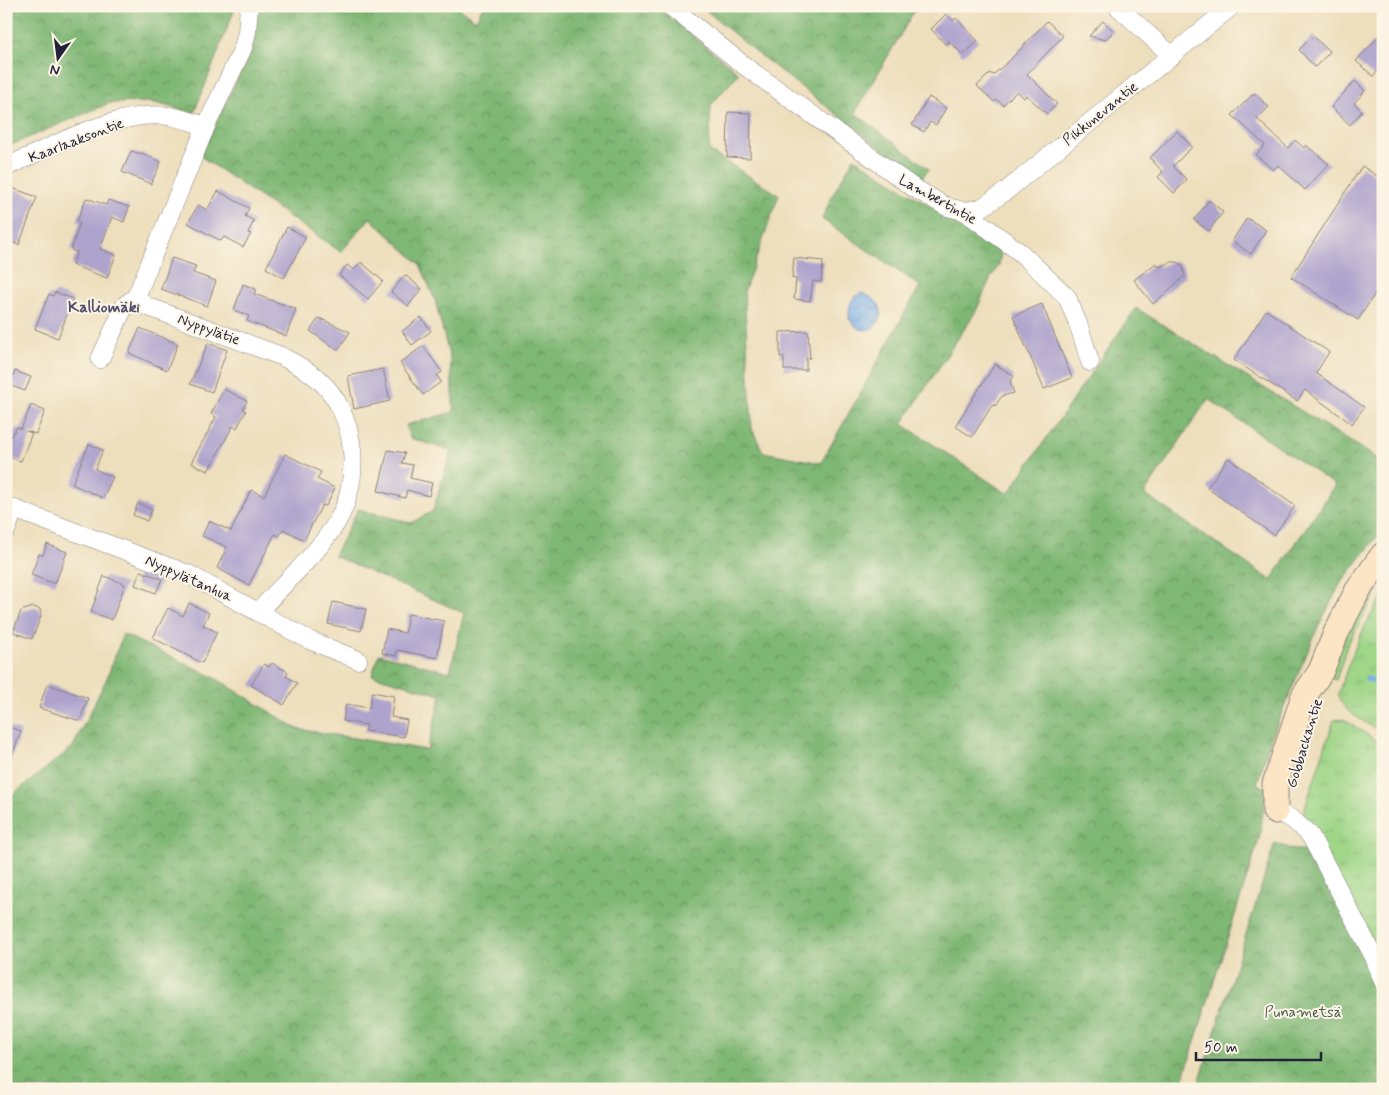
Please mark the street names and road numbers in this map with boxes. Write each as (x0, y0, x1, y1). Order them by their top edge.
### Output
street label: Pikkunevantie (1059, 77, 1143, 150)
street label: Kaarlaaksontie (26, 114, 127, 168)
street label: Lambertintie (895, 170, 980, 230)
street label: Nyppylätie (175, 309, 243, 350)
street label: Nyppylätanhua (142, 551, 236, 607)
street label: Gobbackantie (1282, 696, 1328, 790)

